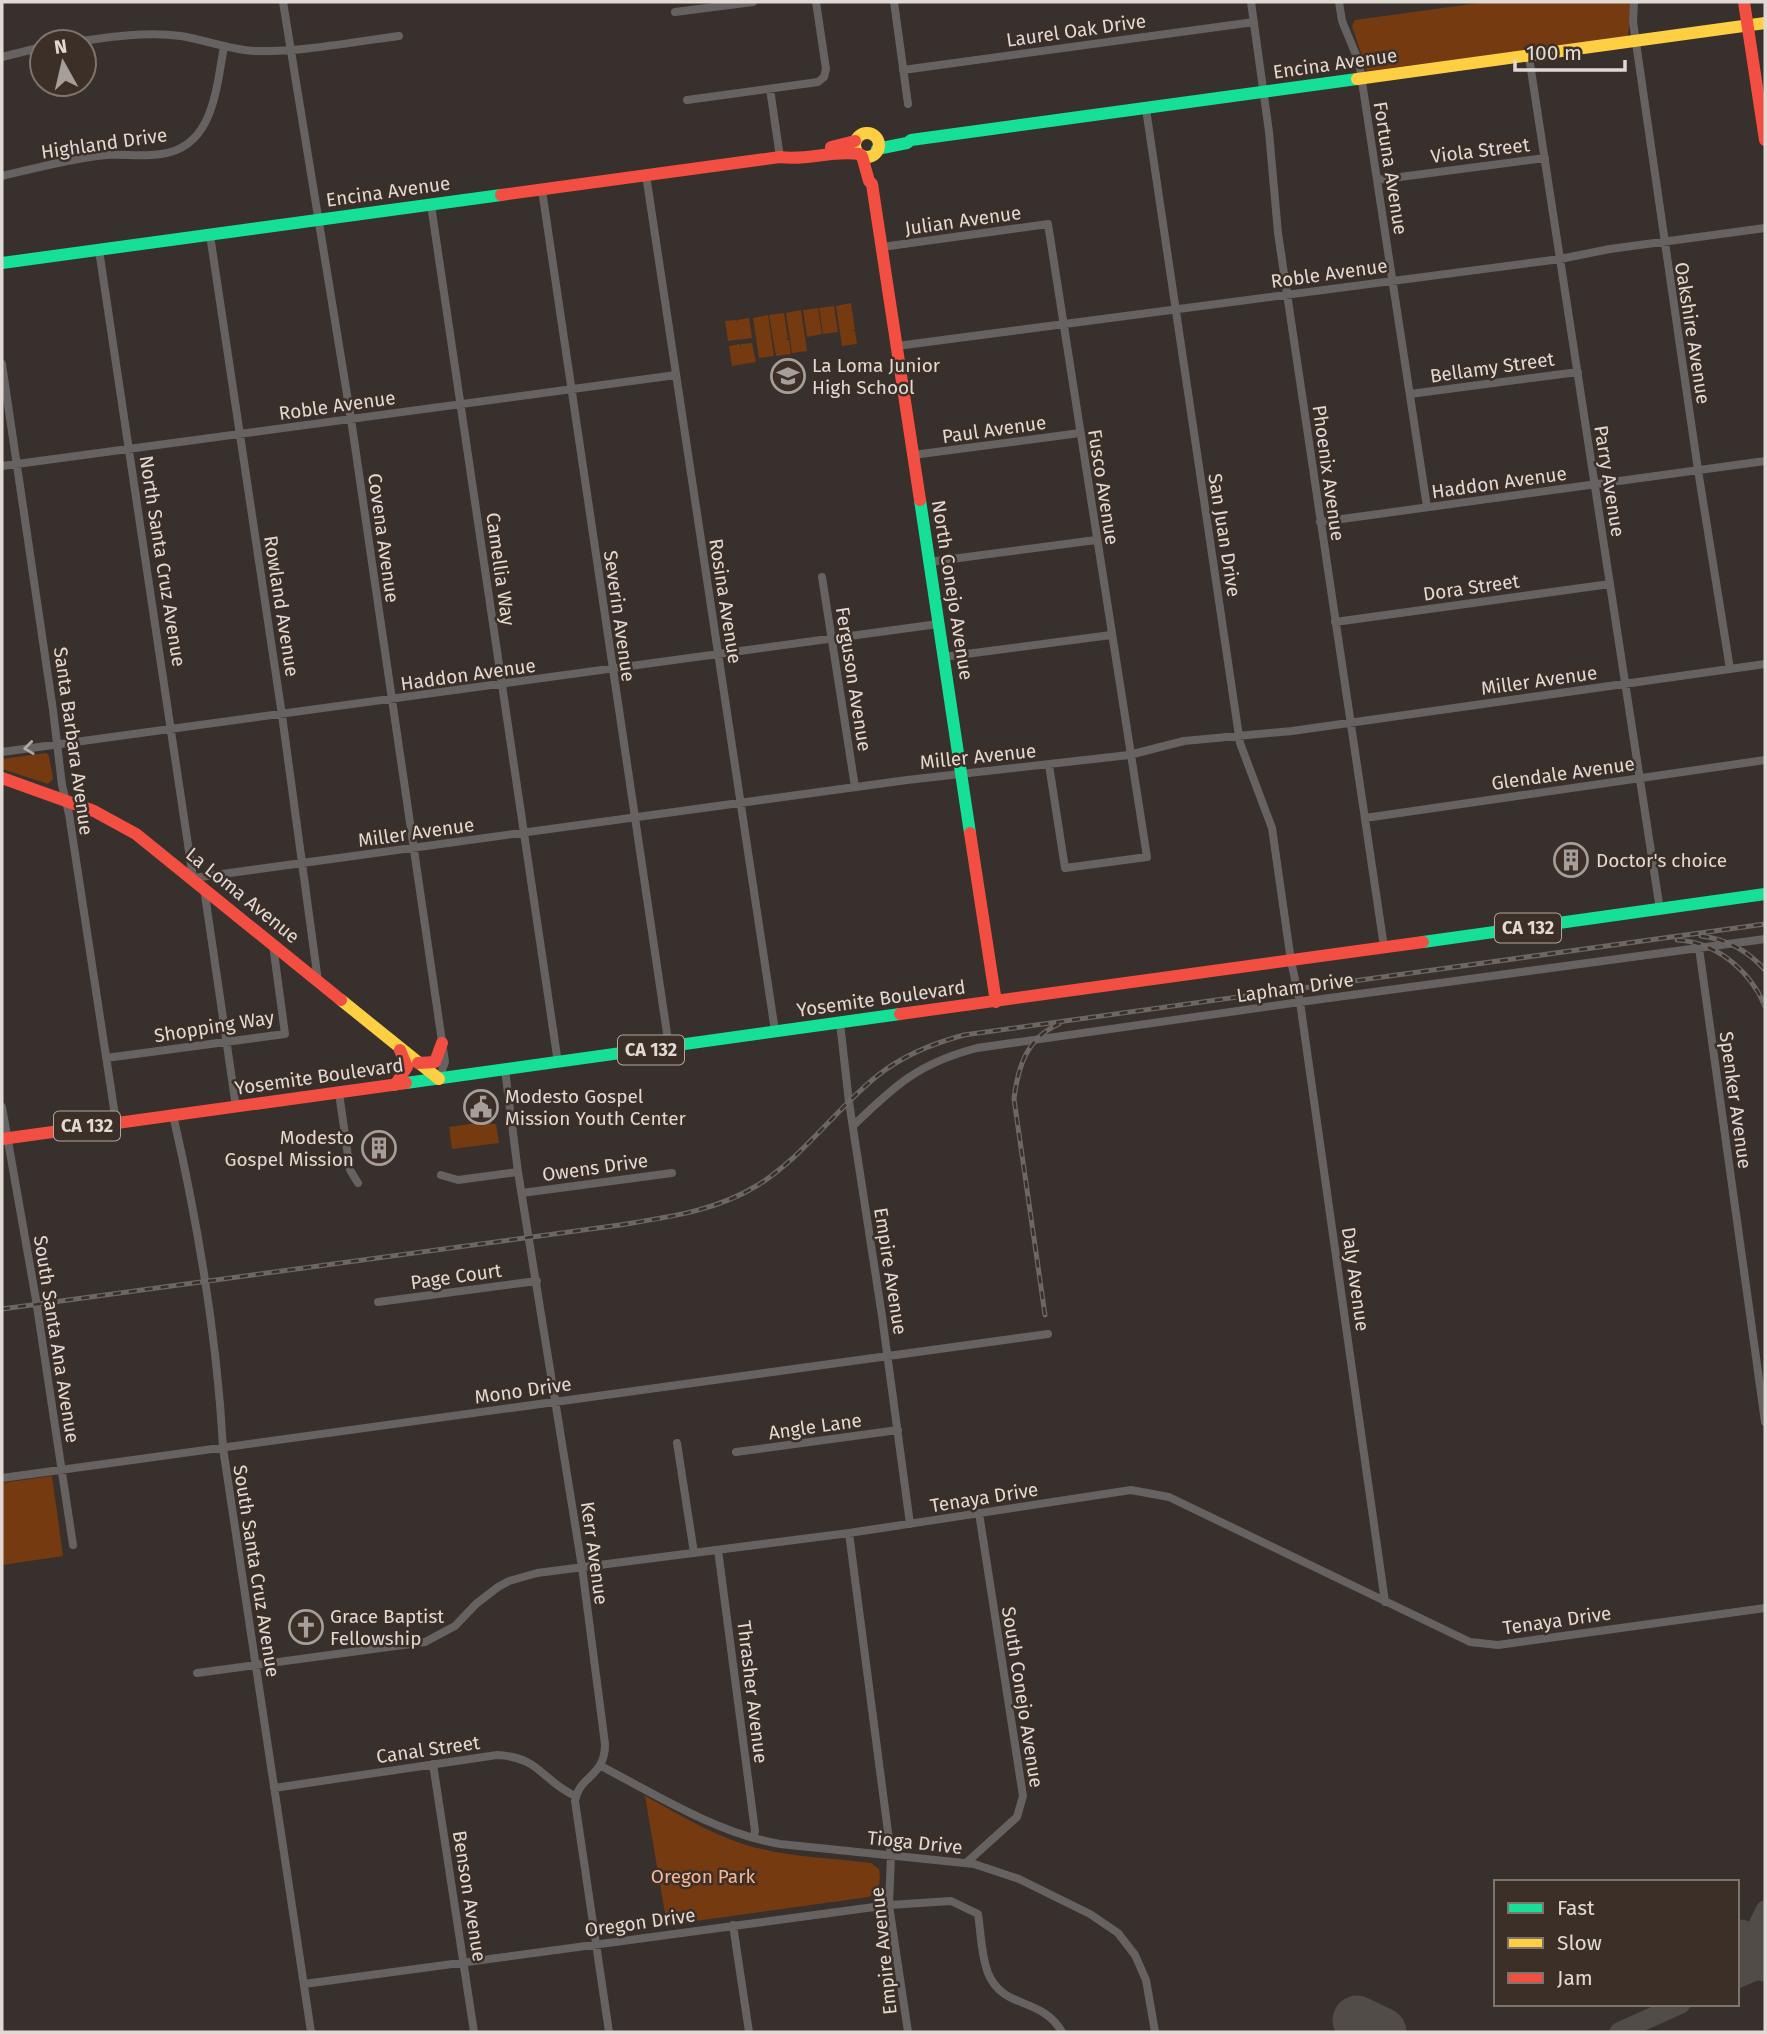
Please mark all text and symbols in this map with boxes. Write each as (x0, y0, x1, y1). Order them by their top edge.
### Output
street label: Laurel Oak Drive (1005, 9, 1147, 52)
north arrow (28, 28, 98, 98)
scale bar (1515, 28, 1625, 72)
text: N (53, 34, 69, 59)
text: 100 m (1526, 40, 1582, 66)
street label: Encina Avenue (1272, 43, 1399, 84)
street label: Fortuna Avenue (1369, 100, 1412, 236)
street label: Highland Drive (39, 123, 169, 164)
street label: Viola Street (1429, 133, 1531, 168)
street label: Encina Avenue (325, 171, 452, 212)
street label: Julian Avenue (903, 201, 1023, 240)
street label: Roble Avenue (1269, 254, 1389, 293)
street label: Oakshire Avenue (1670, 260, 1715, 406)
street label: Bellamy Street (1428, 347, 1556, 388)
place label: La Loma Junior High School (812, 354, 941, 399)
school or university icon: La Loma Junior High School (769, 357, 807, 395)
street label: Roble Avenue (277, 386, 397, 425)
street label: Phoenix Avenue (1308, 404, 1349, 543)
street label: Paul Avenue (940, 411, 1048, 448)
street label: Parry Avenue (1589, 424, 1630, 538)
street label: Fusco Avenue (1083, 428, 1124, 546)
street label: North Santa Cruz Avenue (134, 454, 191, 668)
street label: Haddon Avenue (1430, 462, 1568, 503)
street label: Covena Avenue (363, 472, 404, 604)
street label: San Juan Drive (1203, 472, 1246, 598)
street label: North Conejo Avenue (927, 498, 978, 682)
street label: Camellia Way (481, 511, 520, 628)
street label: Rowland Avenue (259, 534, 304, 678)
street label: Rosina Avenue (704, 537, 747, 665)
street label: Severin Avenue (599, 549, 640, 683)
street label: Dora Street (1421, 569, 1521, 606)
street label: Ferguson Avenue (831, 605, 876, 753)
street label: Santa Barbara Avenue (49, 646, 98, 837)
street label: Haddon Avenue (399, 654, 537, 695)
street label: Miller Avenue (1480, 661, 1599, 700)
street label: Miller Avenue (919, 739, 1037, 774)
one-way arrow (23, 741, 35, 756)
street label: Glendale Avenue (1490, 752, 1636, 795)
street label: Miller Avenue (357, 813, 476, 852)
building icon: Doctor's choice (1552, 841, 1590, 879)
street label: La Loma Avenue (181, 843, 304, 948)
place label: Doctor's choice (1596, 849, 1727, 872)
road number: CA 132 (1495, 914, 1561, 943)
street label: Lapham Drive (1235, 968, 1355, 1007)
street label: Yosemite Boulevard (795, 975, 967, 1022)
street label: Shopping Way (152, 1006, 276, 1047)
street label: Spenker Avenue (1714, 1030, 1757, 1170)
road number: CA 132 (618, 1036, 684, 1064)
street label: Yosemite Boulevard (233, 1053, 405, 1100)
place label: Modesto Gospel Mission Youth Center (505, 1085, 687, 1130)
public building icon: Modesto Gospel Mission Youth Center (462, 1088, 500, 1126)
road number: CA 132 (54, 1112, 120, 1140)
place label: Modesto Gospel Mission (225, 1126, 354, 1171)
building icon: Modesto Gospel Mission (360, 1129, 398, 1167)
street label: Owens Drive (541, 1149, 650, 1186)
street label: Empire Avenue (869, 1206, 912, 1336)
street label: Daly Avenue (1337, 1225, 1374, 1333)
street label: South Santa Ana Avenue (29, 1234, 84, 1445)
street label: Page Court (409, 1259, 503, 1294)
street label: Mono Drive (473, 1372, 573, 1409)
street label: Angle Lane (767, 1409, 863, 1444)
street label: South Santa Cruz Avenue (228, 1463, 285, 1679)
street label: Tenaya Drive (928, 1478, 1040, 1517)
street label: Kerr Avenue (576, 1500, 613, 1606)
street label: Tenaya Drive (1501, 1602, 1613, 1639)
place label: Grace Baptist Fellowship (330, 1605, 444, 1650)
street label: South Conejo Avenue (997, 1605, 1048, 1789)
church icon: Grace Baptist Fellowship (287, 1608, 325, 1646)
street label: Thrasher Avenue (732, 1619, 773, 1765)
street label: Canal Street (375, 1731, 481, 1768)
street label: Tioga Drive (866, 1826, 964, 1859)
street label: Benson Avenue (448, 1829, 491, 1963)
park label: Oregon Park (651, 1865, 756, 1888)
legend (1494, 1880, 1739, 2006)
street label: Empire Avenue (865, 1886, 902, 2016)
text: Fast (1557, 1895, 1595, 1921)
street label: Oregon Drive (583, 1903, 697, 1942)
text: Slow (1557, 1930, 1602, 1956)
text: Jam (1557, 1965, 1593, 1991)

